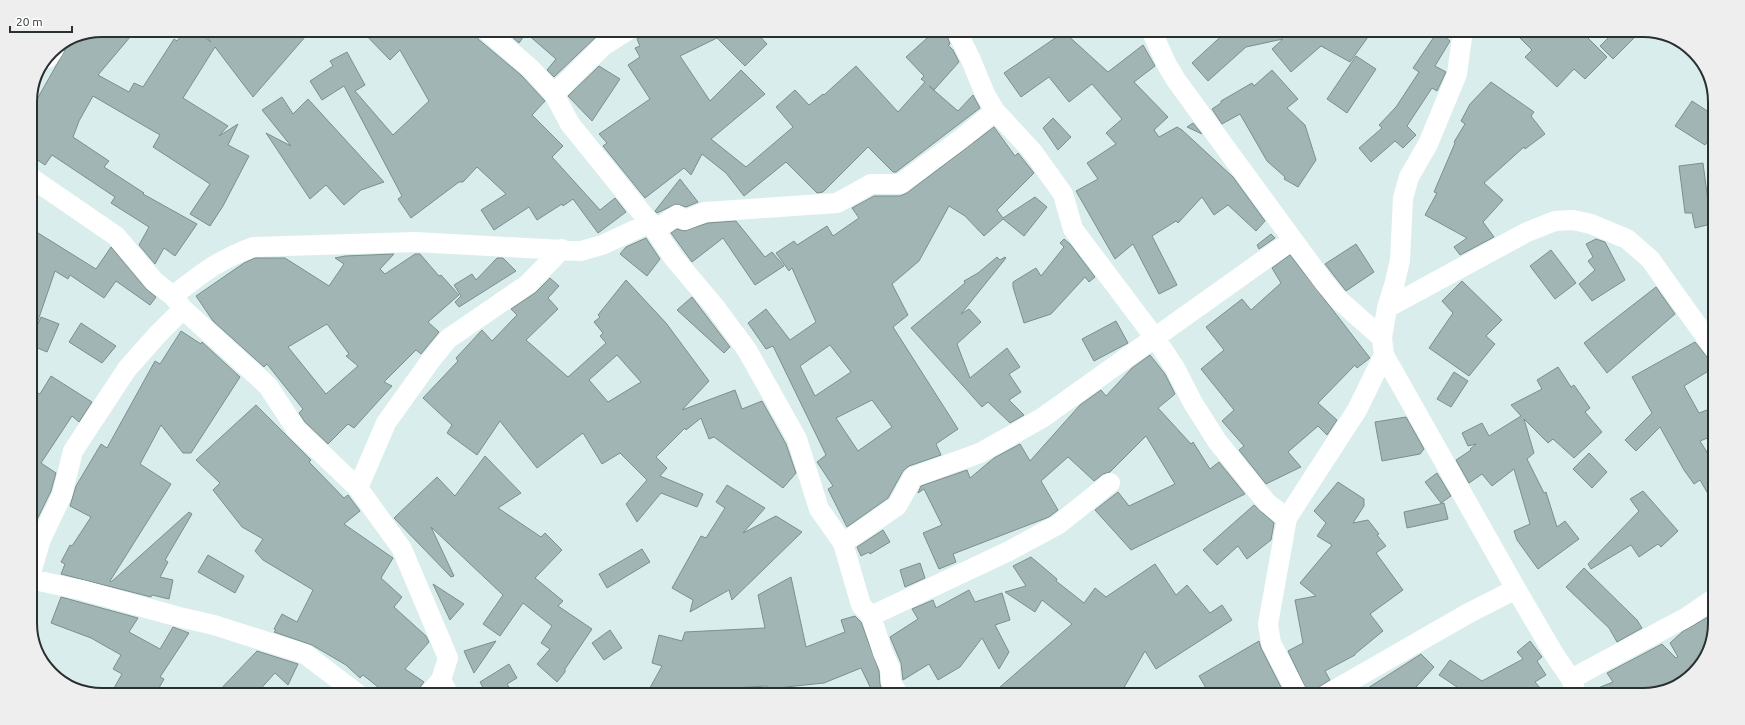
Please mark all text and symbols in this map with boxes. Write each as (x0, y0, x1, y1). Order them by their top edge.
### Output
scale bar (10, 8, 72, 34)
text: 20 m (16, 15, 43, 28)

